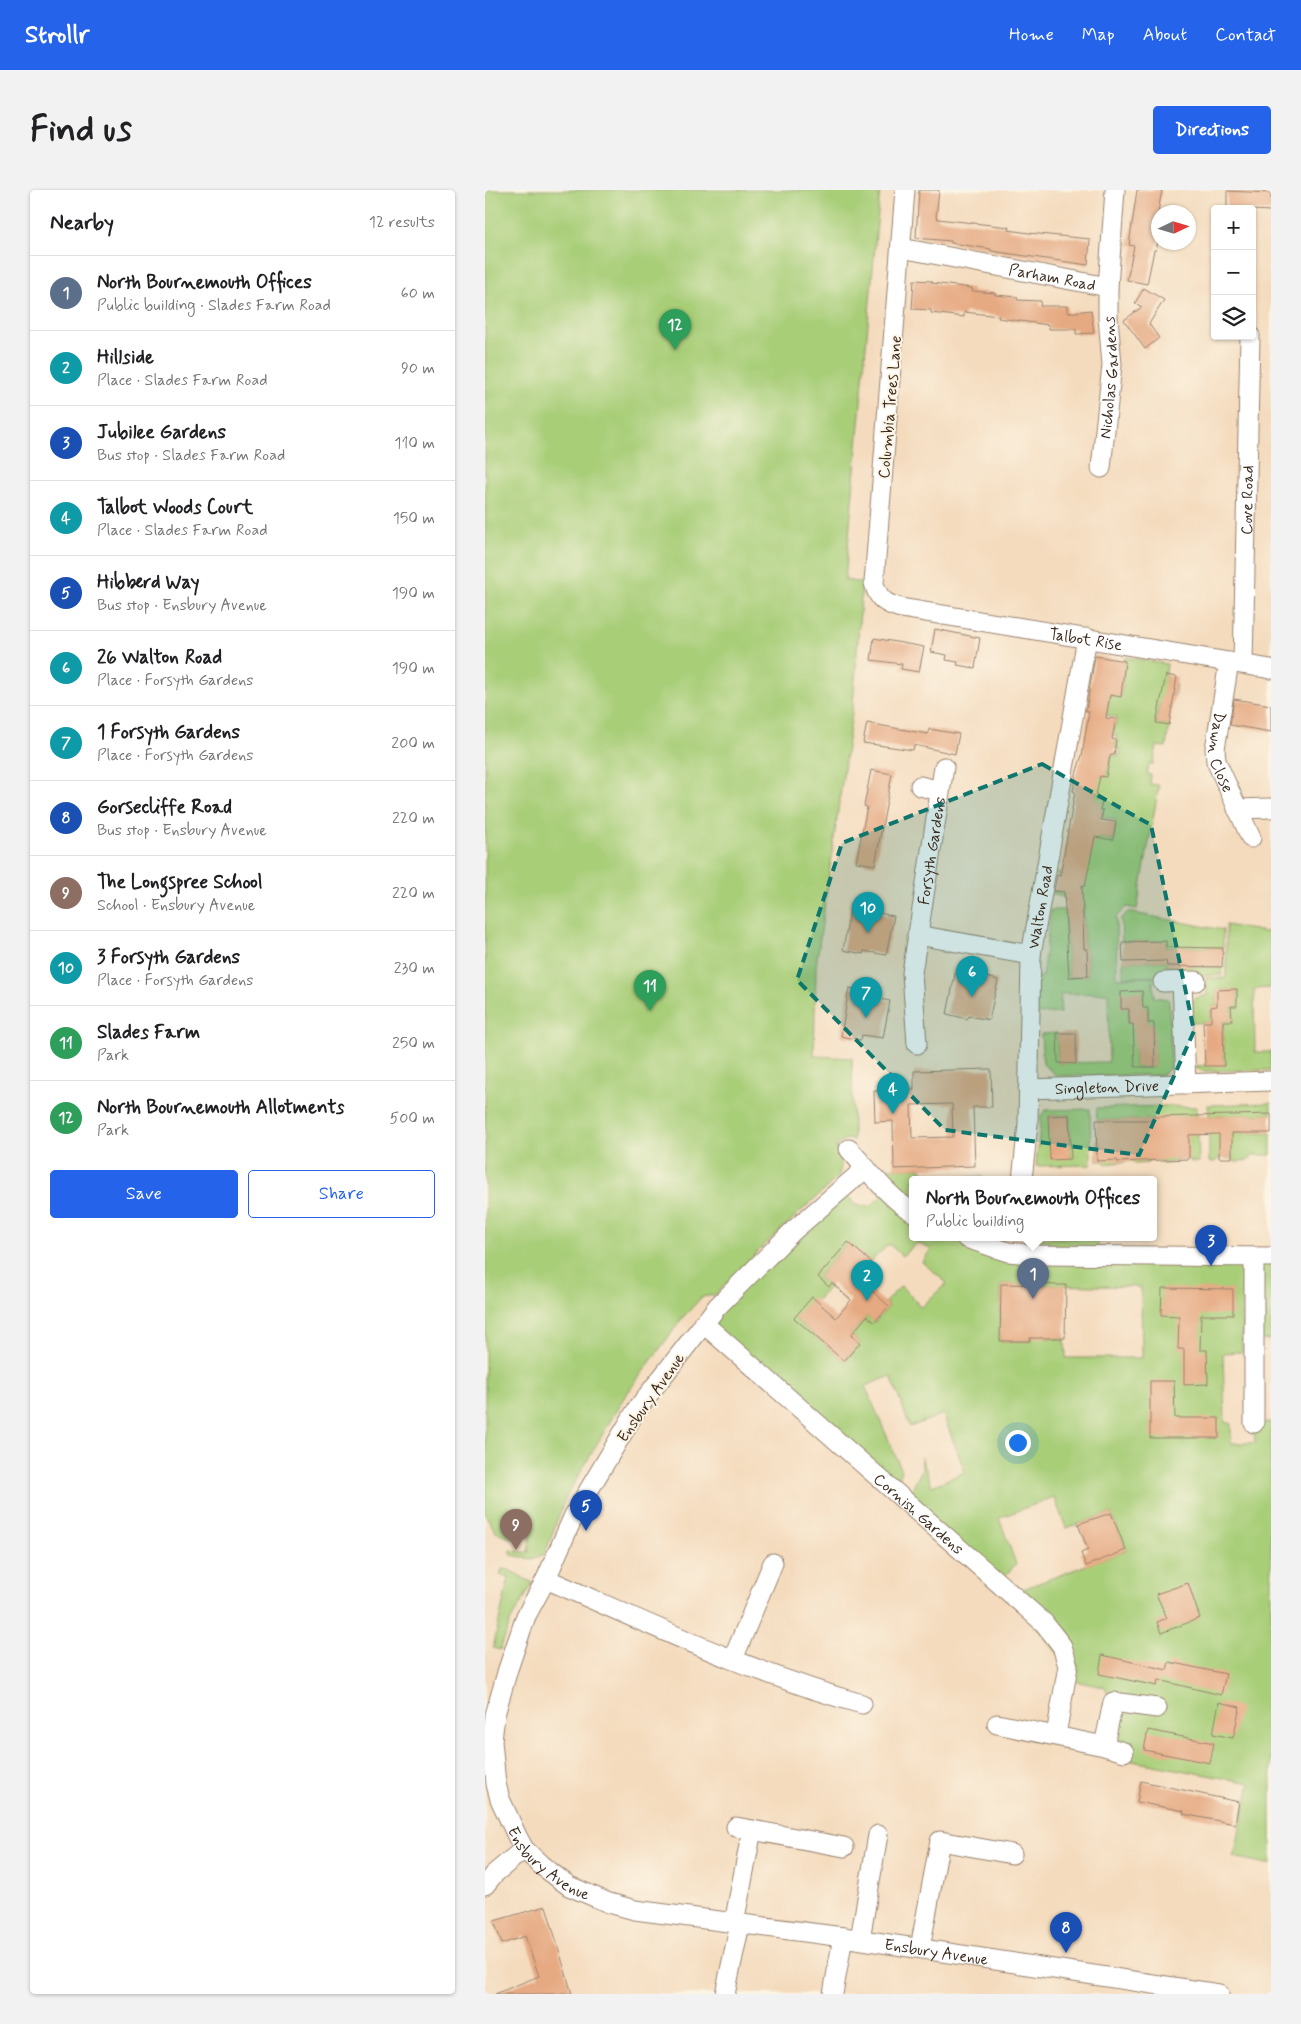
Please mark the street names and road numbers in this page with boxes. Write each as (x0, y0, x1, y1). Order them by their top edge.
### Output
street label: Parham Road (1007, 260, 1097, 296)
street label: Nicholas Gardens (1095, 315, 1124, 440)
street label: Columbia Trees Lane (874, 335, 907, 479)
street label: Cove Road (1237, 465, 1259, 535)
street label: Talbot Rise (1048, 624, 1124, 656)
street label: Dawn Close (1202, 710, 1238, 796)
street label: Forsyth Gardens (914, 795, 951, 906)
street label: Walton Road (1023, 864, 1059, 951)
street label: Singleton Drive (1054, 1076, 1160, 1100)
street label: Ensbury Avenue (613, 1349, 690, 1447)
street label: Cornish Gardens (869, 1469, 968, 1560)
street label: Ensbury Avenue (502, 1824, 593, 1906)
street label: Ensbury Avenue (883, 1934, 990, 1971)

